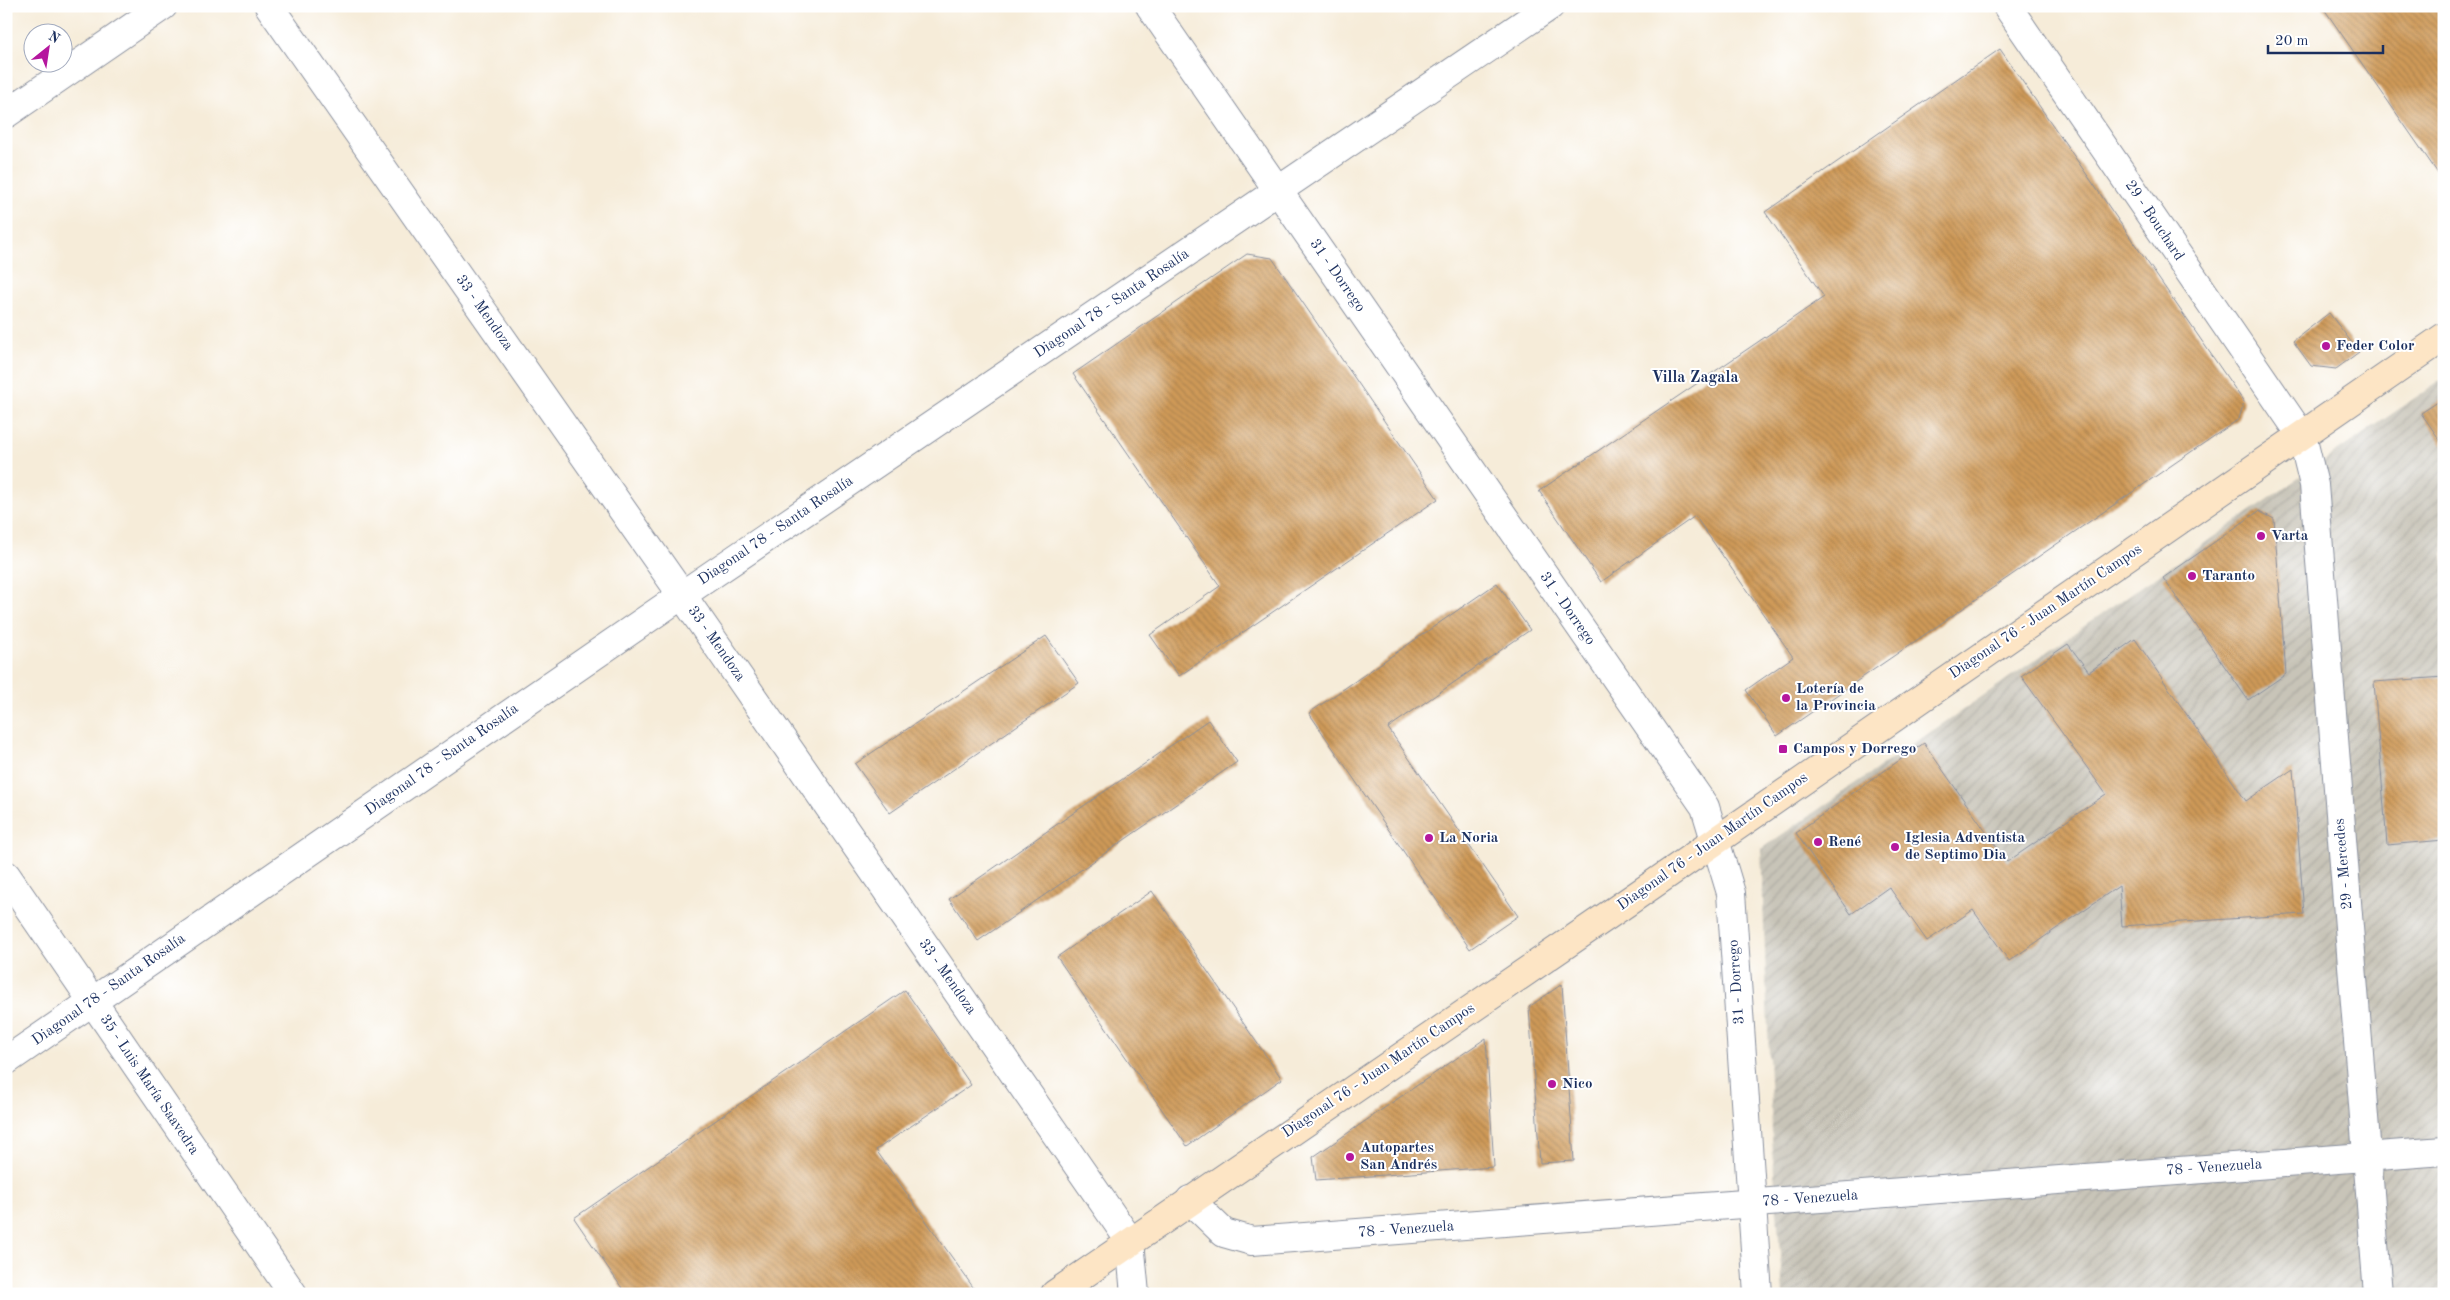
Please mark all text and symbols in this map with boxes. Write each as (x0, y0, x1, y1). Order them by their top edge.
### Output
north arrow (22, 22, 72, 72)
scale bar (2268, 22, 2382, 54)
text: N (46, 29, 62, 46)
text: 20 m (2275, 34, 2309, 49)
street label: 29 - Bouchard (2122, 178, 2186, 264)
street label: 31 - Dorrego (1306, 237, 1368, 315)
street label: Diagonal 78 - Santa Rosalía (1032, 246, 1193, 361)
street label: 33 - Mendoza (453, 273, 516, 354)
place label: Feder Color (2336, 339, 2415, 354)
marker: Feder Color (2320, 340, 2332, 352)
district label: Villa Zagala (1651, 370, 1739, 386)
street label: Diagonal 78 - Santa Rosalía (696, 473, 857, 588)
place label: Varta (2271, 529, 2309, 544)
marker: Varta (2255, 530, 2267, 542)
street label: Diagonal 76 - Juan Martín Campos (1947, 542, 2145, 682)
place label: Taranto (2202, 569, 2255, 584)
street label: 31 - Dorrego (1536, 570, 1598, 648)
marker: Taranto (2186, 570, 2198, 582)
street label: 33 - Mendoza (685, 604, 748, 685)
place label: Lotería de la Provincia (1796, 682, 1876, 714)
marker: Lotería de la Provincia (1780, 692, 1792, 704)
street label: Diagonal 78 - Santa Rosalía (363, 701, 522, 819)
place label: Campos y Dorrego (1793, 742, 1916, 757)
marker: Campos y Dorrego (1777, 743, 1789, 755)
street label: Diagonal 76 - Juan Martín Campos (1615, 770, 1811, 914)
street label: 29 - Mercedes (2333, 818, 2355, 910)
place label: La Noria (1439, 831, 1499, 846)
place label: Iglesia Adventista de Septimo Dia (1905, 831, 2026, 863)
marker: La Noria (1423, 832, 1435, 844)
place label: René (1828, 835, 1861, 850)
marker: René (1812, 836, 1824, 848)
marker: Iglesia Adventista de Septimo Dia (1889, 841, 1901, 853)
street label: Diagonal 78 - Santa Rosalía (30, 931, 189, 1049)
street label: 33 - Mendoza (916, 937, 979, 1018)
street label: 31 - Dorrego (1727, 939, 1747, 1025)
street label: Diagonal 76 - Juan Martín Campos (1280, 1001, 1478, 1141)
street label: 35 - Luis María Saavedra (97, 1012, 202, 1158)
place label: Nico (1562, 1077, 1592, 1092)
marker: Nico (1546, 1078, 1558, 1090)
place label: Autopartes San Andrés (1360, 1141, 1437, 1173)
marker: Autopartes San Andrés (1344, 1151, 1356, 1163)
street label: 78 - Venezuela (2165, 1157, 2263, 1179)
street label: 78 - Venezuela (1761, 1188, 1859, 1210)
street label: 78 - Venezuela (1357, 1219, 1455, 1241)

